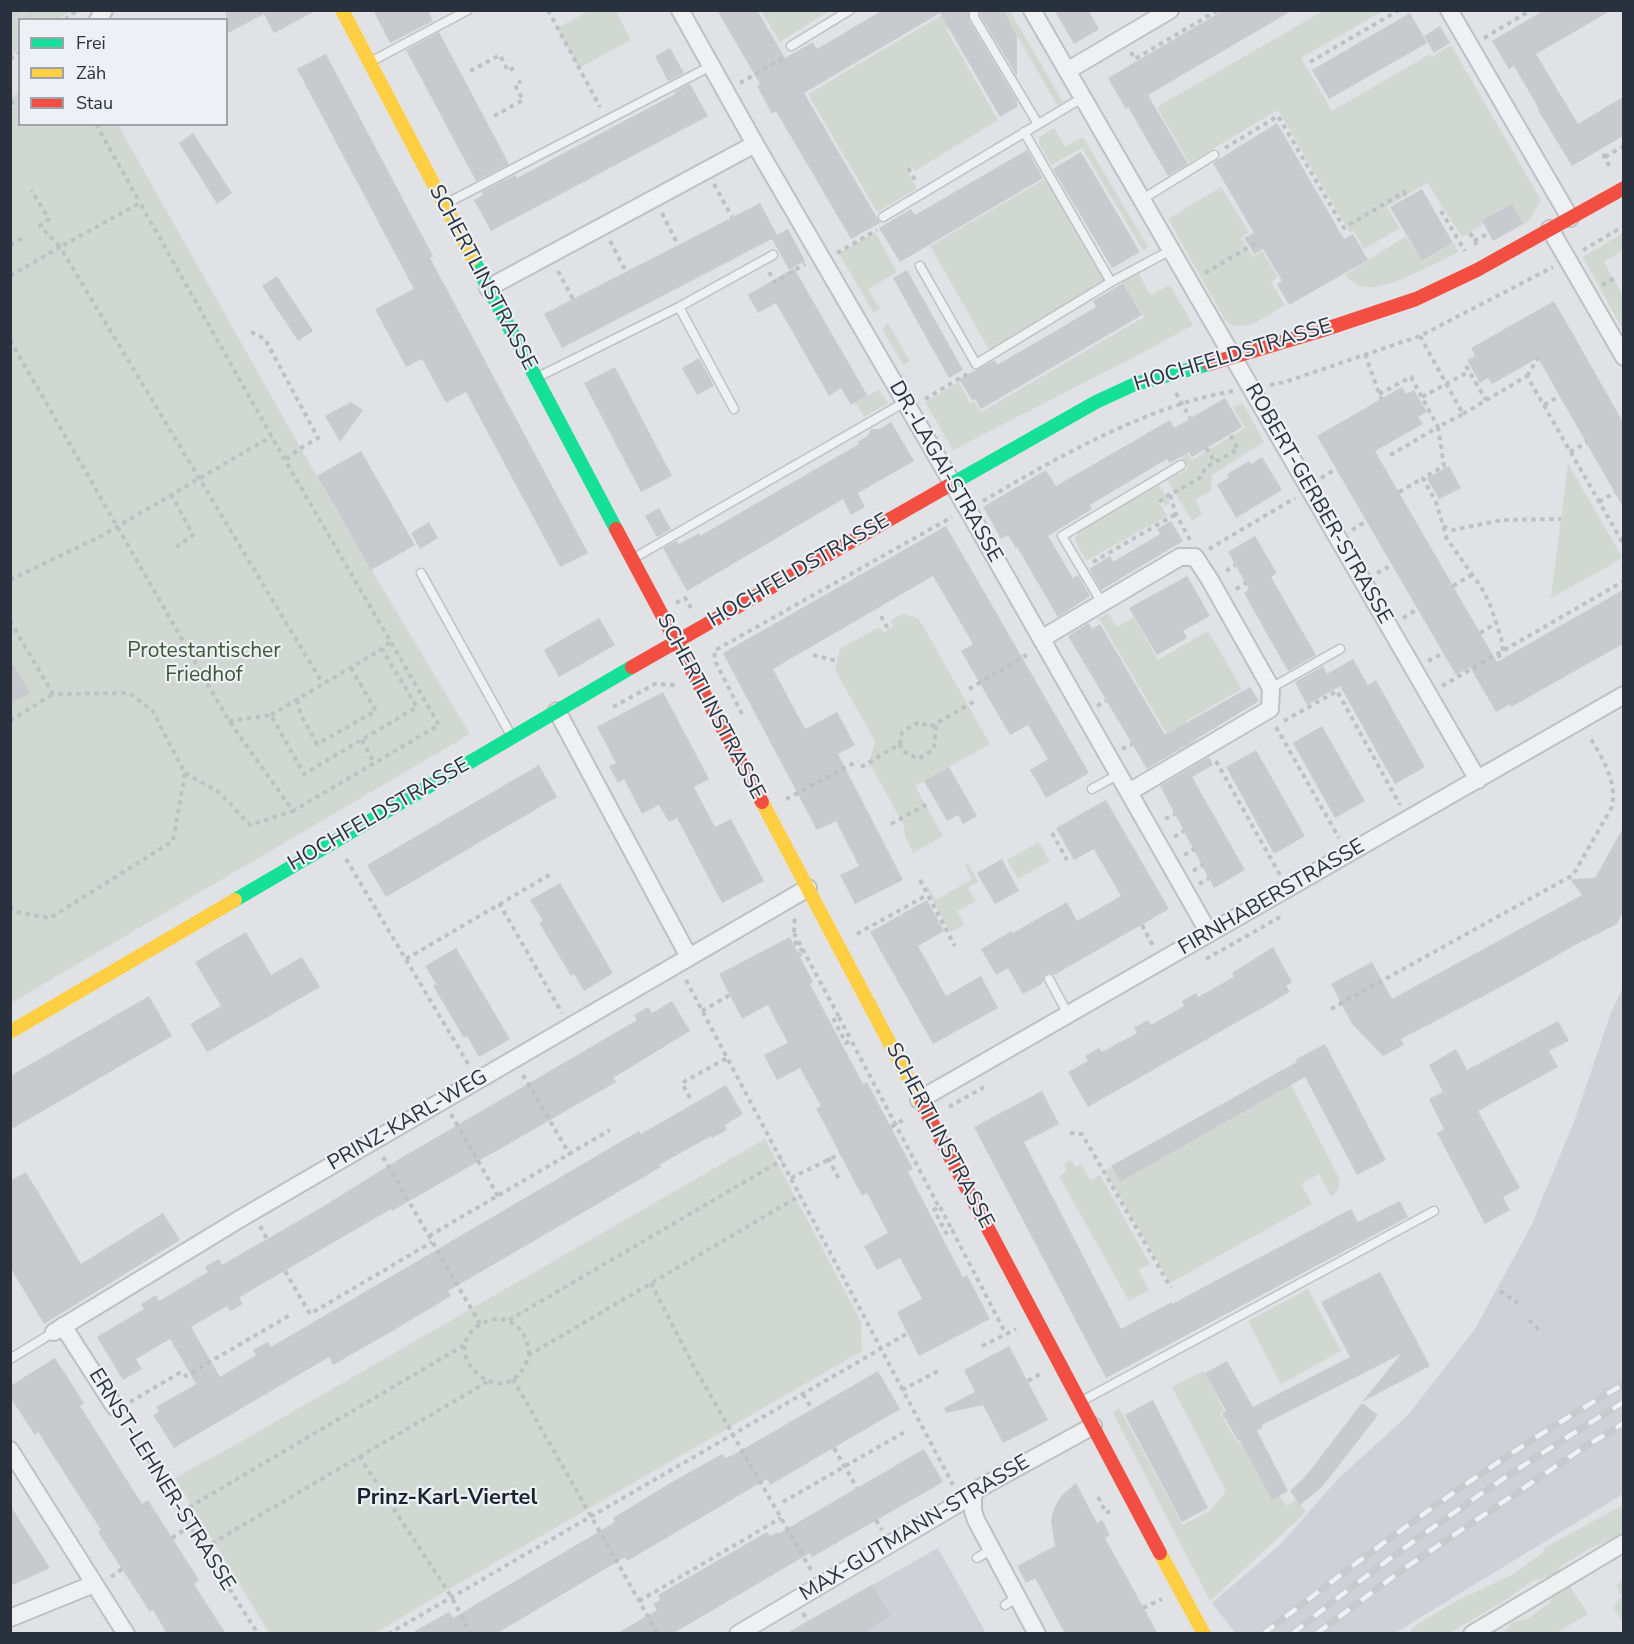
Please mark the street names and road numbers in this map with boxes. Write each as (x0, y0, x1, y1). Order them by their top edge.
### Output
street label: SCHERTLINSTRASSE (422, 181, 542, 375)
street label: HOCHFELDSTRASSE (1131, 314, 1335, 398)
street label: DR.-LAGAI-STRASSE (883, 377, 1007, 567)
street label: ROBERT-GERBER-STRASSE (1239, 379, 1397, 629)
street label: HOCHFELDSTRASSE (704, 509, 894, 633)
street label: SCHERTLINSTRASSE (650, 610, 770, 804)
street label: HOCHFELDSTRASSE (284, 753, 474, 877)
street label: FIRNHABERSTRASSE (1175, 834, 1369, 962)
street label: SCHERTLINSTRASSE (879, 1039, 999, 1233)
street label: PRINZ-KARL-WEG (324, 1065, 492, 1177)
street label: ERNST-LEHNER-STRASSE (82, 1364, 240, 1596)
street label: MAX-GUTMANN-STRASSE (796, 1450, 1034, 1608)

